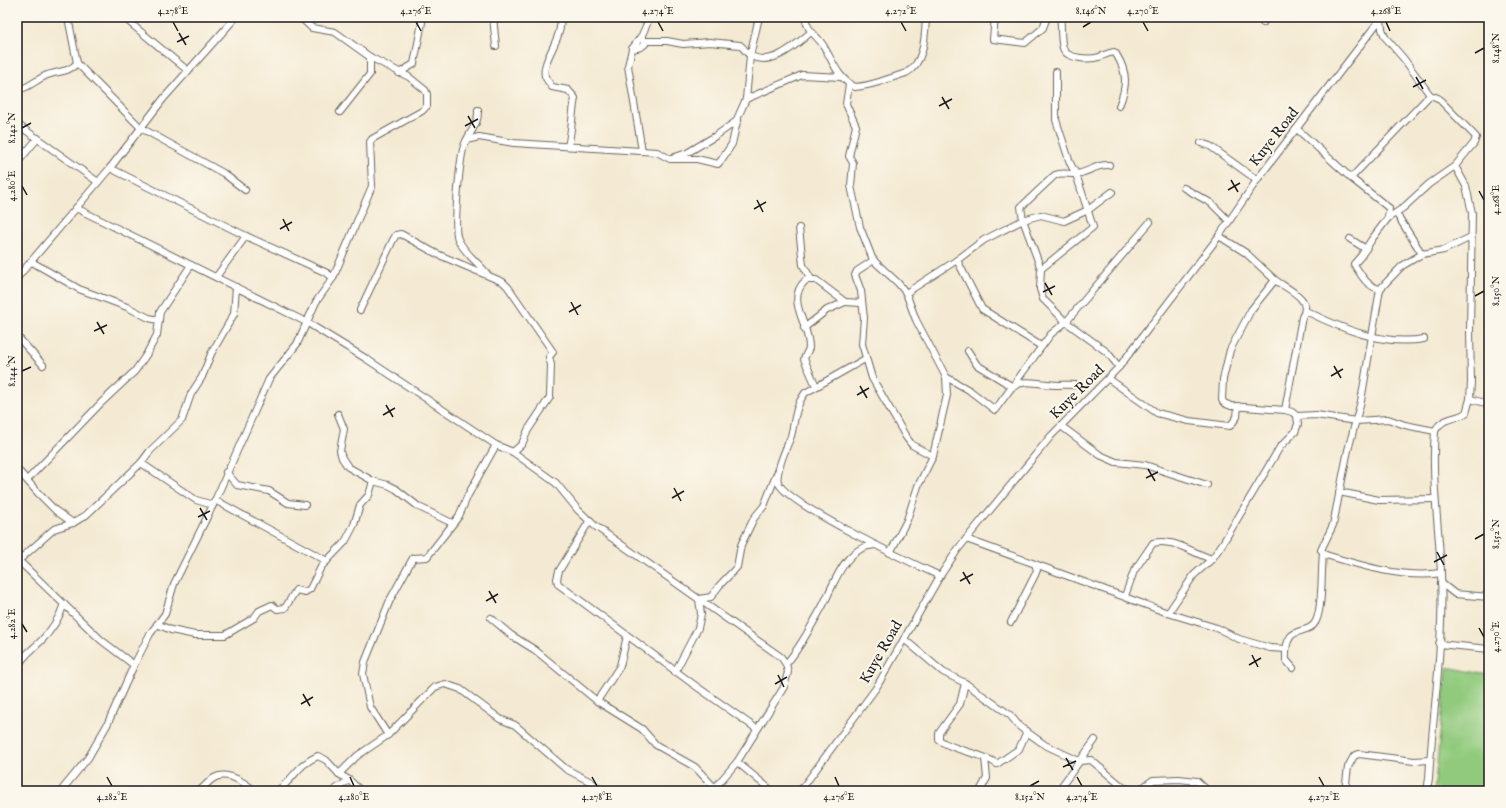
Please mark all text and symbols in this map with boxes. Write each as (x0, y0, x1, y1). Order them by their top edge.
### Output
text: 4.278°E (158, 5, 188, 18)
text: 4.276°E (401, 5, 431, 18)
text: 4.274°E (642, 5, 674, 18)
text: 4.272°E (885, 5, 917, 18)
text: 8.146°N (1076, 5, 1107, 18)
text: 4.270°E (1127, 5, 1159, 18)
text: 4.268°E (1371, 5, 1401, 18)
text: 8.148°N (1490, 32, 1503, 63)
street label: Kuye Road (1245, 103, 1304, 170)
text: 8.142°N (6, 112, 19, 144)
text: 4.280°E (6, 170, 19, 201)
text: 4.268°E (1490, 185, 1503, 215)
text: 8.150°N (1490, 276, 1503, 306)
text: 8.144°N (6, 355, 19, 387)
street label: Kuye Road (1046, 360, 1109, 423)
text: 8.152°N (1490, 519, 1503, 549)
text: 4.282°E (6, 609, 19, 639)
street label: Kuye Road (855, 616, 907, 687)
text: 4.270°E (1490, 621, 1503, 653)
text: 4.282°E (97, 791, 127, 804)
text: 4.280°E (339, 791, 370, 804)
text: 4.278°E (582, 791, 612, 804)
text: 4.276°E (824, 791, 854, 804)
text: 8.152°N (1015, 791, 1045, 804)
text: 4.274°E (1066, 791, 1098, 804)
text: 4.272°E (1308, 791, 1340, 804)

